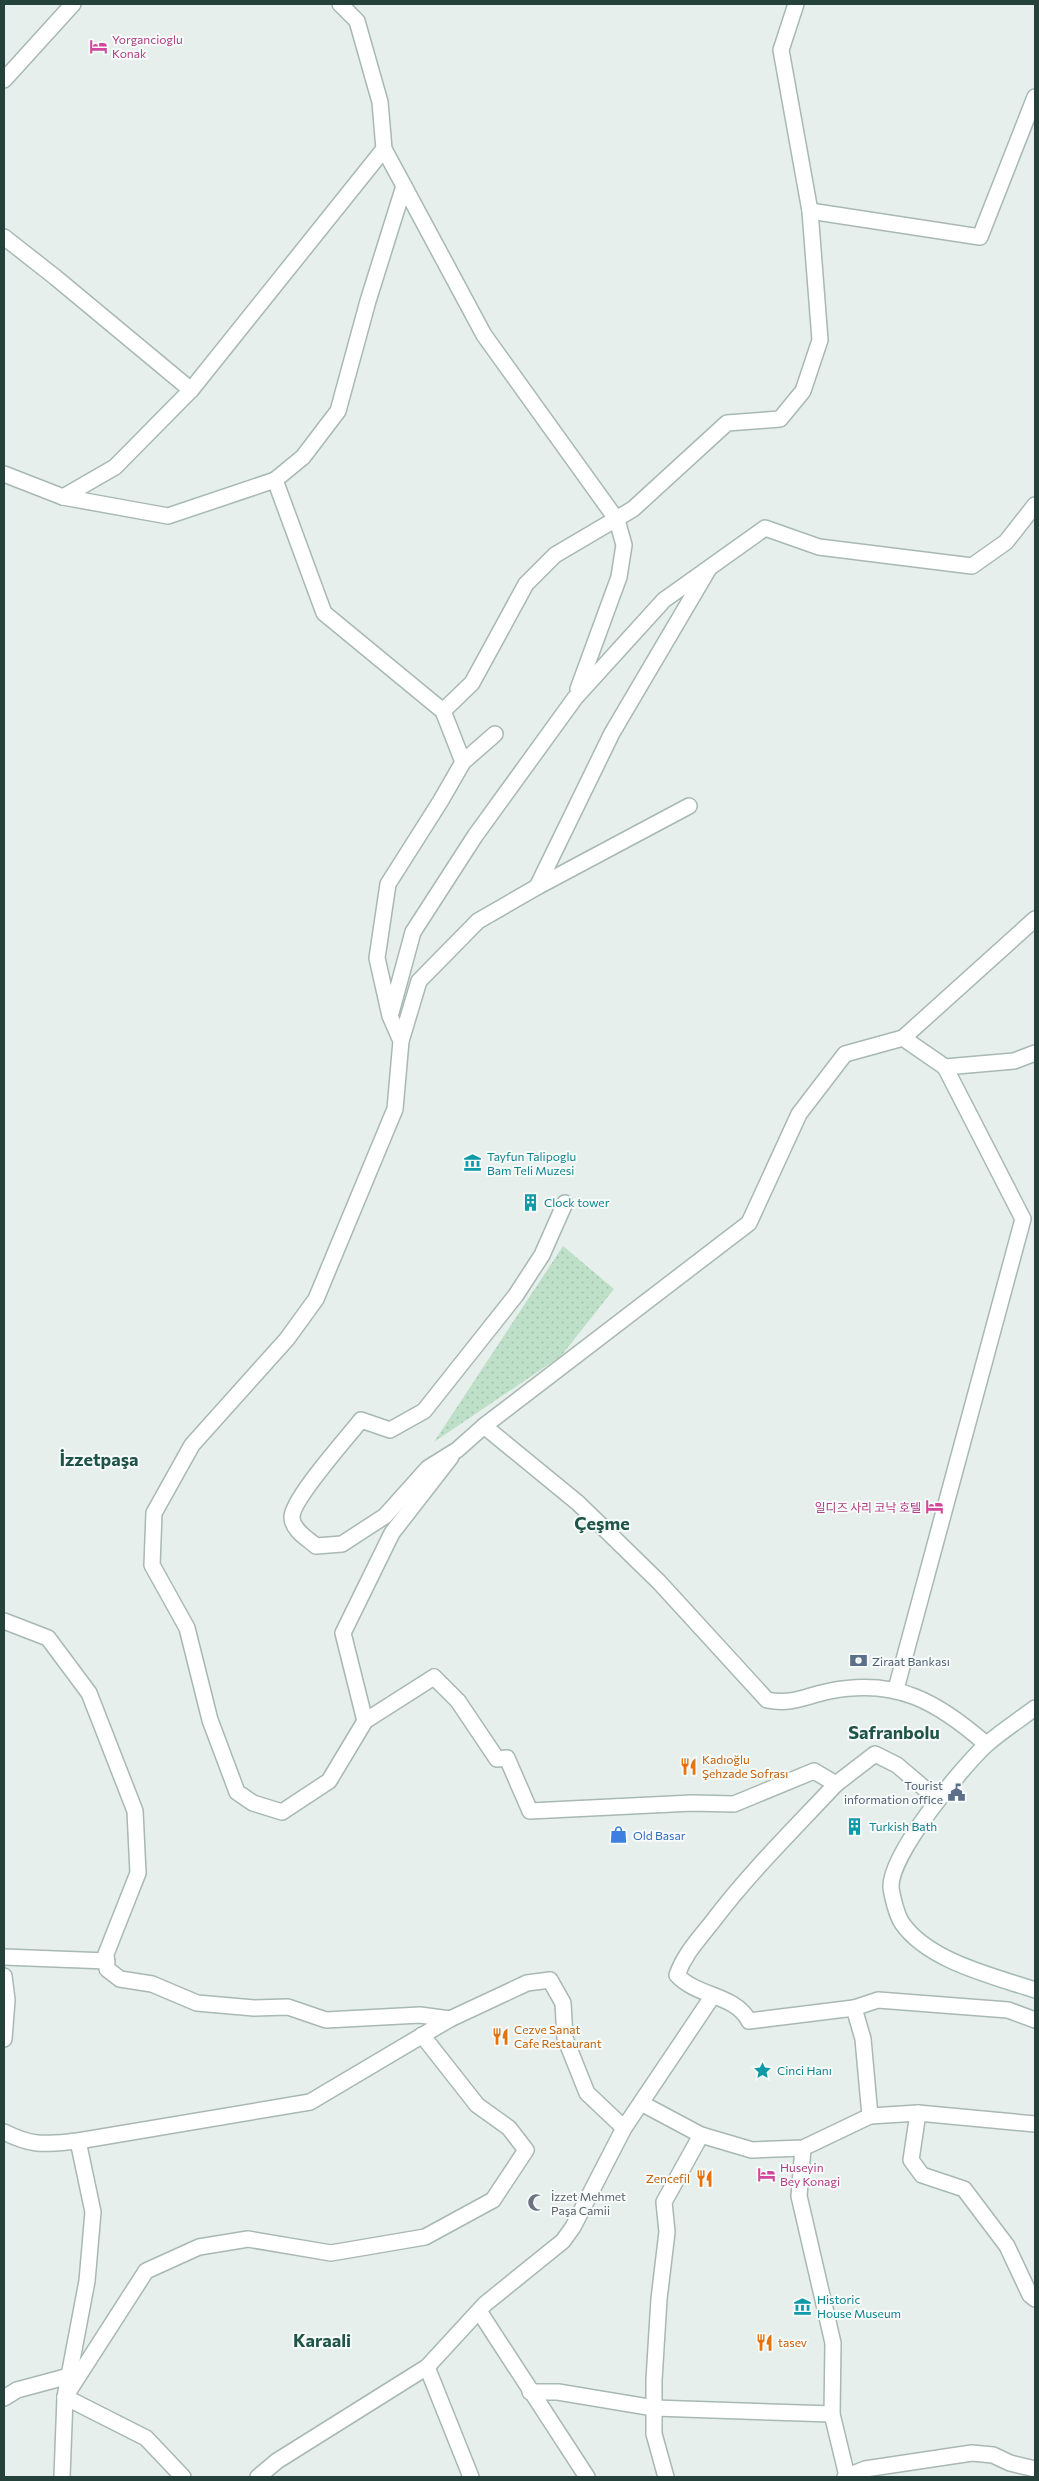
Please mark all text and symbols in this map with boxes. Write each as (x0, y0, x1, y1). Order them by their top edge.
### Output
place label: Yorgancioglu Konak (112, 32, 183, 60)
hotel icon: Yorgancioglu Konak (88, 36, 108, 56)
place label: Tayfun Talipoglu Bam Teli Muzesi (487, 1149, 576, 1177)
museum icon: Tayfun Talipoglu Bam Teli Muzesi (463, 1153, 483, 1173)
building icon: Clock tower (520, 1192, 540, 1212)
place label: Clock tower (544, 1195, 610, 1209)
district label: İzzetpaşa (59, 1448, 139, 1470)
hotel icon: 일디즈 사리 코낙 호텔 (925, 1497, 945, 1517)
place label: 일디즈 사리 코낙 호텔 (815, 1500, 921, 1514)
district label: Çeşme (574, 1512, 630, 1534)
bank icon: Ziraat Bankası (848, 1651, 868, 1671)
place label: Ziraat Bankası (872, 1654, 950, 1668)
district label: Safranbolu (848, 1721, 940, 1743)
place label: Kadıoğlu Şehzade Sofrası (702, 1752, 788, 1780)
restaurant icon: Kadıoğlu Şehzade Sofrası (678, 1756, 698, 1776)
place label: Tourist information office (844, 1778, 943, 1806)
public building icon: Tourist information office (947, 1782, 967, 1802)
building icon: Turkish Bath (845, 1816, 865, 1836)
place label: Turkish Bath (869, 1819, 937, 1833)
shop icon: Old Basar (609, 1825, 629, 1845)
place label: Old Basar (633, 1828, 686, 1842)
place label: Cezve Sanat Cafe Restaurant (514, 2022, 602, 2050)
restaurant icon: Cezve Sanat Cafe Restaurant (490, 2026, 510, 2046)
place icon: Cinci Hanı (753, 2060, 773, 2080)
place label: Cinci Hanı (777, 2063, 832, 2077)
place label: Huseyin Bey Konagi (780, 2160, 840, 2188)
hotel icon: Huseyin Bey Konagi (756, 2164, 776, 2184)
restaurant icon: Zencefil (694, 2168, 714, 2188)
place label: Zencefil (646, 2171, 690, 2185)
place label: İzzet Mehmet Paşa Camii (551, 2189, 626, 2217)
mosque icon: İzzet Mehmet Paşa Camii (527, 2193, 547, 2213)
place label: Historic House Museum (817, 2292, 901, 2320)
museum icon: Historic House Museum (793, 2296, 813, 2316)
district label: Karaali (293, 2329, 351, 2351)
restaurant icon: tasev (754, 2332, 774, 2352)
place label: tasev (778, 2335, 807, 2349)

